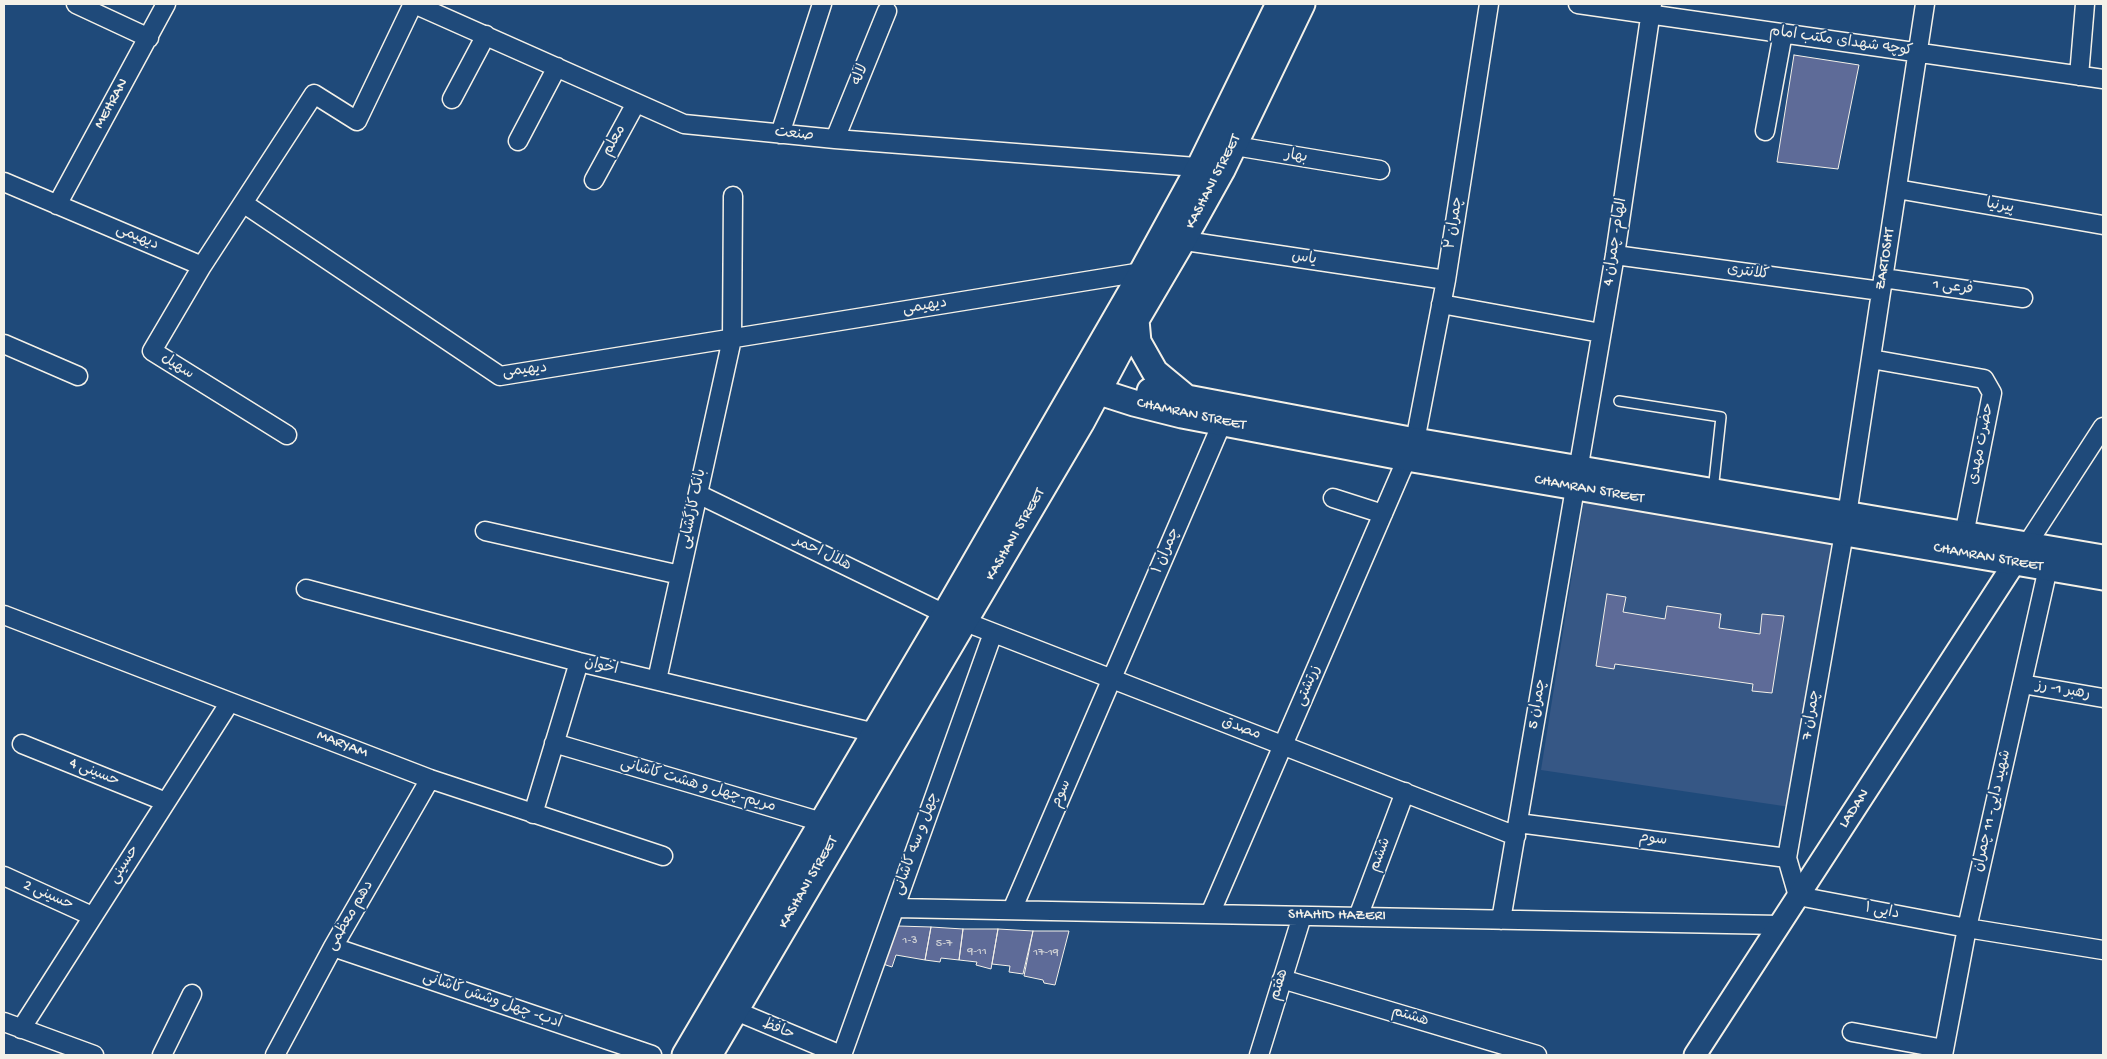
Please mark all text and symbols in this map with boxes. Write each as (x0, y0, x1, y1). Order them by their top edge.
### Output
street label: کوچه شهدای مکتب امام (1768, 23, 1914, 61)
street label: لاله (849, 62, 873, 88)
street label: MEHRAN (91, 76, 133, 132)
street label: معلم (599, 122, 631, 160)
street label: صنعت (773, 124, 815, 146)
street label: KASHANI STREET (1182, 132, 1246, 232)
street label: بهار (1283, 146, 1309, 168)
street label: چمران ۲ (1442, 196, 1468, 250)
street label: پیرنیا (1985, 196, 2015, 218)
street label: الهام- چمران 4 (1600, 197, 1632, 287)
street label: دیهیمی (113, 221, 161, 255)
street label: ZARTOSHT (1872, 227, 1900, 291)
street label: یاس (1290, 248, 1318, 270)
street label: کلانتری (1726, 261, 1770, 285)
street label: فرعی 1 (1932, 276, 1974, 300)
street label: دیهیمی (902, 295, 948, 319)
street label: سهیل (157, 350, 197, 384)
street label: دیهیمی (502, 360, 548, 382)
street label: CHAMRAN STREET (1135, 395, 1247, 435)
street label: حضرت مهدی (1965, 402, 1999, 486)
street label: بانک کارگشایی (677, 467, 711, 551)
street label: CHAMRAN STREET (1533, 471, 1645, 509)
street label: KASHANI STREET (982, 486, 1050, 584)
street label: چمران ۱ (1149, 525, 1185, 577)
street label: هلال احمر (790, 532, 854, 576)
street label: CHAMRAN STREET (1932, 539, 2044, 577)
street label: اخوان (582, 654, 620, 680)
street label: زرتشتی (1292, 663, 1326, 709)
street label: رهبر 1- رز (2034, 677, 2092, 705)
street label: چمران 5 (1525, 678, 1551, 730)
street label: چمران 7 (1799, 689, 1825, 741)
street label: مصدق (1219, 713, 1263, 745)
street label: MARYAM (314, 727, 370, 763)
street label: شهید دایی- 11 چمران (1970, 748, 2016, 874)
street label: حسینی 4 (66, 755, 122, 791)
street label: مریم-چهل و هشت کاشانی (618, 755, 778, 817)
street label: سوم (1048, 777, 1076, 811)
street label: LADAN (1836, 786, 1874, 832)
street label: چهل و سه کاشانی (890, 790, 944, 898)
street label: سوم (1638, 829, 1668, 851)
street label: KASHANI STREET (775, 834, 843, 932)
street label: ششم (1366, 835, 1396, 875)
street label: حسینی (106, 842, 144, 888)
street label: حسینی 2 (20, 877, 76, 915)
street label: دهم معظمی (324, 878, 378, 954)
street label: دایی ۱ (1863, 900, 1901, 924)
street label: SHAHID HAZERI (1288, 906, 1386, 926)
house number: 1-3 (903, 934, 917, 948)
house number: 5-7 (936, 937, 952, 951)
house number: 9-11 (967, 945, 987, 959)
house number: 17-19 (1033, 946, 1059, 960)
street label: هفتم (1267, 967, 1293, 1003)
street label: ادب- چهل وشش کاشانی (420, 969, 564, 1033)
street label: هشتم (1389, 1003, 1431, 1031)
street label: حافظ (759, 1015, 797, 1045)

